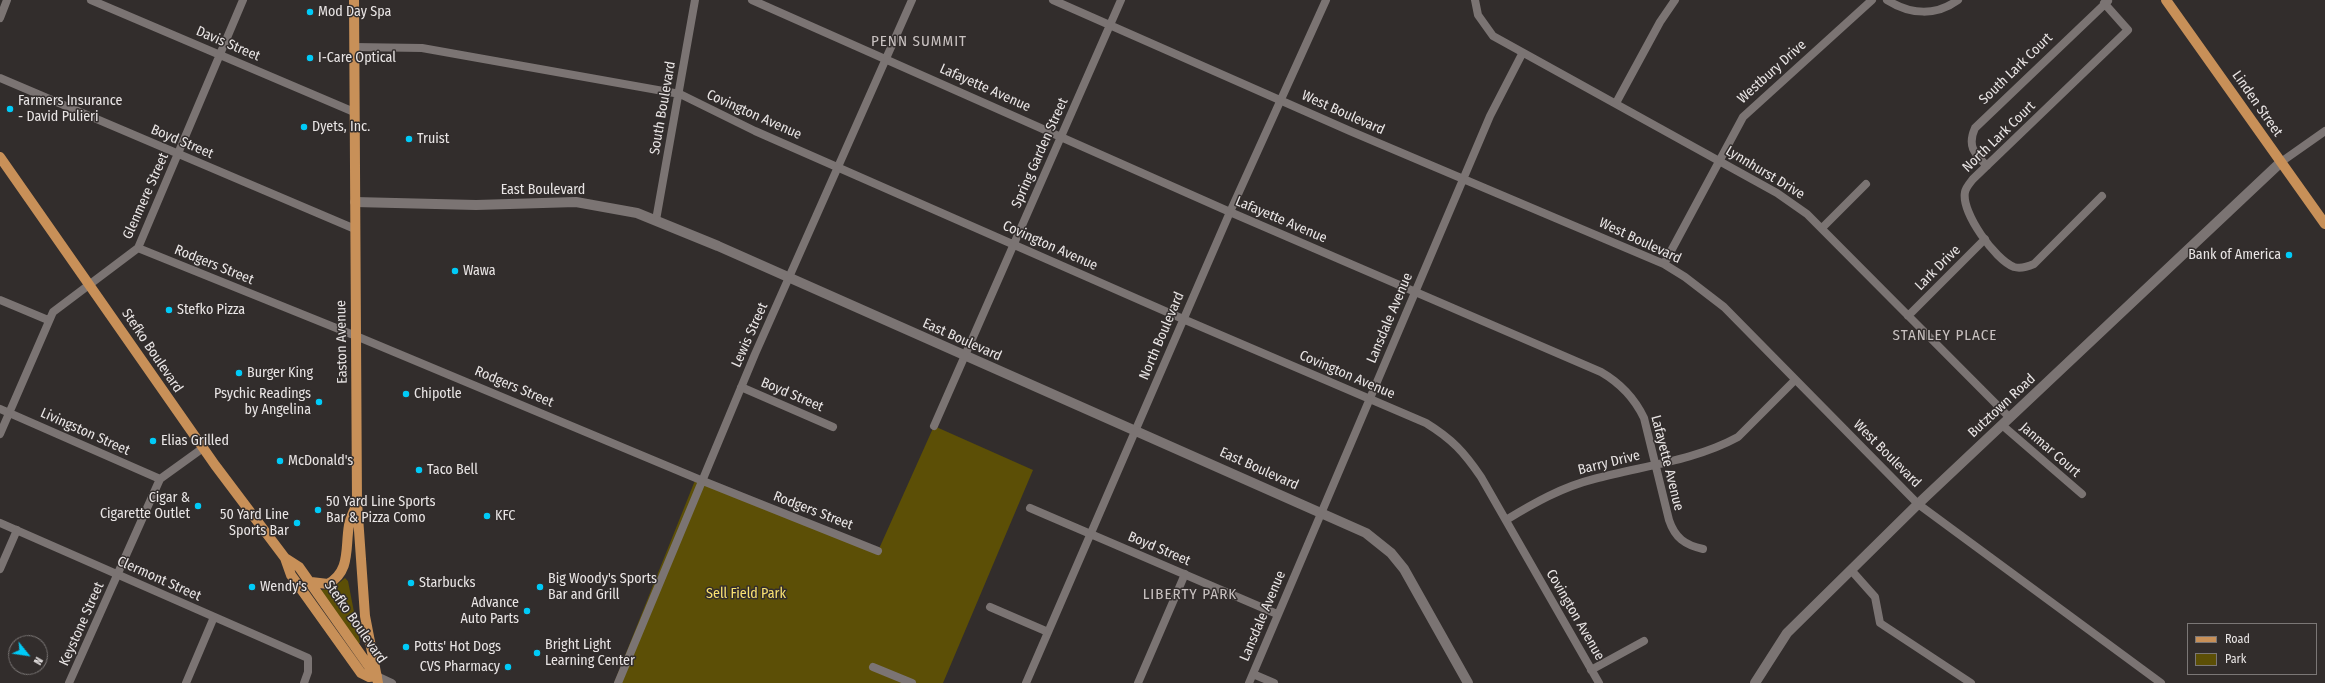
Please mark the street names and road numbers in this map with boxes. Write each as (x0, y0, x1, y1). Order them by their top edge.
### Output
street label: Davis Street (193, 23, 263, 65)
street label: South Lark Court (1976, 30, 2056, 108)
street label: Westbury Drive (1734, 37, 1810, 107)
street label: South Boulevard (647, 60, 679, 156)
street label: Lafayette Avenue (937, 60, 1033, 116)
street label: Linden Street (2228, 68, 2286, 140)
street label: Covington Avenue (704, 87, 804, 143)
street label: West Boulevard (1299, 87, 1387, 139)
street label: Spring Garden Street (1008, 95, 1072, 211)
street label: North Lark Court (1959, 98, 2039, 176)
street label: Boyd Street (148, 121, 216, 163)
street label: Lynnhurst Drive (1722, 143, 1808, 203)
street label: Glenmere Street (119, 150, 173, 242)
street label: East Boulevard (501, 182, 585, 198)
street label: Lafayette Avenue (1233, 193, 1329, 247)
street label: West Boulevard (1596, 215, 1684, 267)
street label: Covington Avenue (1000, 218, 1100, 274)
street label: Rodgers Street (172, 241, 256, 289)
street label: Lark Drive (1912, 242, 1964, 294)
street label: Lansdale Avenue (1363, 270, 1417, 366)
street label: North Boulevard (1136, 290, 1188, 382)
street label: Easton Avenue (333, 300, 351, 384)
street label: Lewis Street (728, 300, 772, 370)
street label: Stefko Boulevard (118, 306, 186, 396)
street label: East Boulevard (920, 315, 1004, 365)
street label: Covington Avenue (1297, 347, 1397, 403)
street label: Rodgers Street (472, 363, 556, 411)
street label: Butztown Road (1965, 371, 2039, 441)
street label: Boyd Street (758, 374, 826, 416)
street label: Livingston Street (38, 405, 132, 459)
street label: Lafayette Avenue (1647, 413, 1687, 513)
street label: West Boulevard (1850, 417, 1924, 491)
street label: Janmar Court (2016, 419, 2084, 481)
street label: East Boulevard (1217, 444, 1301, 494)
street label: Barry Drive (1576, 447, 1642, 479)
street label: Rodgers Street (771, 488, 855, 534)
street label: Boyd Street (1125, 528, 1193, 570)
street label: Clermont Street (114, 553, 204, 605)
street label: Covington Avenue (1542, 566, 1608, 664)
street label: Lansdale Avenue (1236, 568, 1290, 664)
street label: Stefko Boulevard (320, 577, 390, 667)
street label: Keystone Street (56, 580, 108, 668)

